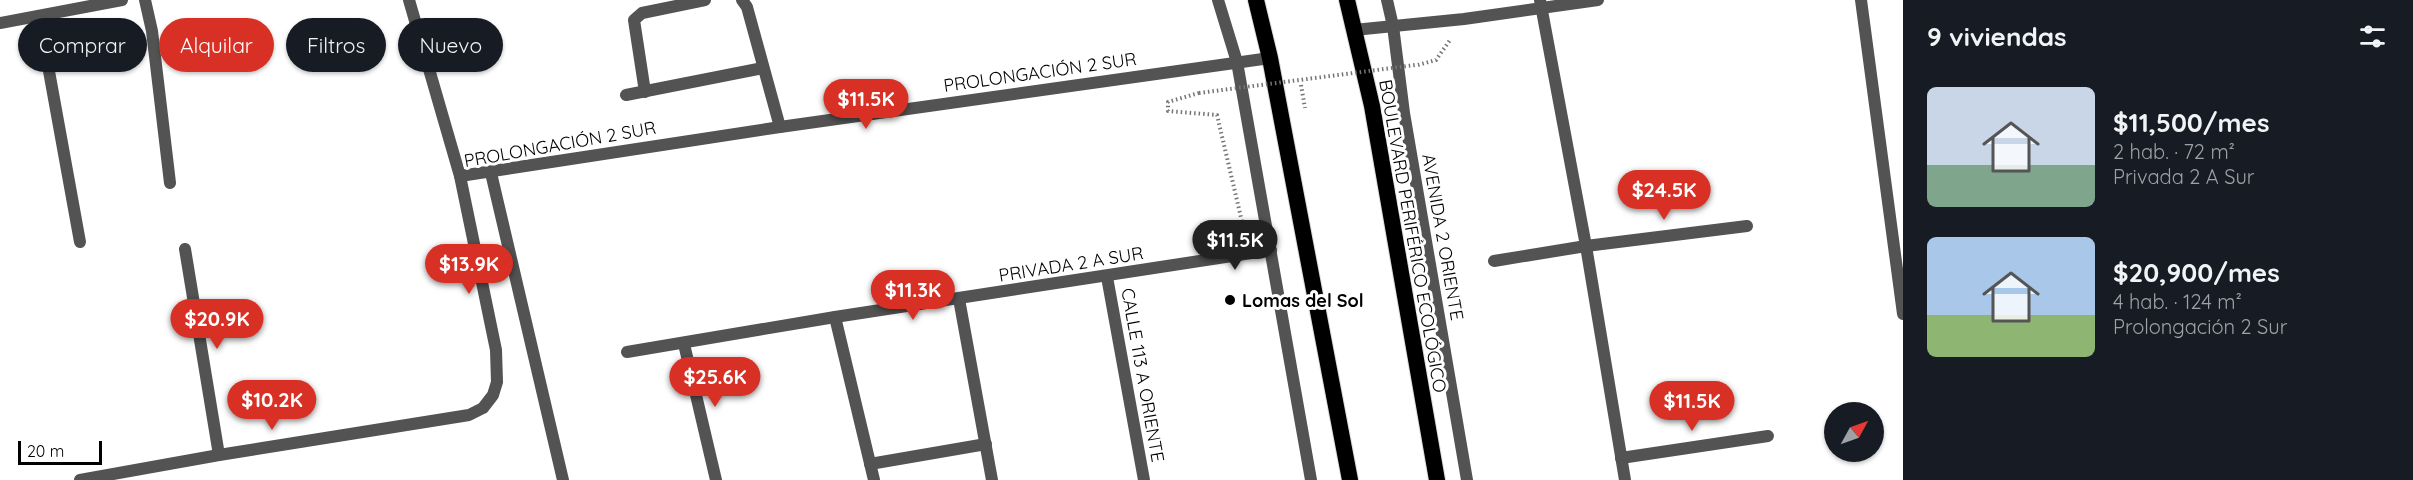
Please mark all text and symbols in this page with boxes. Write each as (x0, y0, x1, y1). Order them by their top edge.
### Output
chip: Comprar (18, 18, 147, 72)
chip: Alquilar (159, 18, 274, 72)
chip: Filtros (286, 18, 386, 72)
chip: Nuevo (398, 18, 503, 72)
text: 9 viviendas (1927, 20, 2067, 53)
icon: filters (2356, 20, 2389, 53)
street label: PROLONGACIÓN 2 SUR (942, 47, 1138, 97)
street label: BOULEVARD PERIFÉRICO ECOLÓGICO (1374, 78, 1452, 394)
pin: $11.5K (817, 79, 915, 130)
text: $11.5K (837, 86, 895, 111)
text: $11,500/mes (2113, 106, 2269, 139)
icon: home (1975, 111, 2047, 183)
street label: PROLONGACIÓN 2 SUR (462, 116, 658, 172)
text: 2 hab. · 72 m² (2113, 139, 2235, 164)
street label: AVENIDA 2 ORIENTE (1417, 152, 1469, 322)
text: Privada 2 A Sur (2113, 164, 2255, 189)
pin: $24.5K (1615, 170, 1713, 221)
text: $24.5K (1632, 177, 1696, 202)
pin: $11.5K (1186, 220, 1284, 271)
text: $11.5K (1206, 227, 1264, 252)
street label: PRIVADA 2 A SUR (997, 241, 1145, 287)
pin: $13.9K (420, 244, 518, 295)
text: $13.9K (439, 251, 499, 276)
text: $20,900/mes (2113, 256, 2280, 289)
icon: home (1975, 261, 2047, 333)
pin: $11.3K (864, 270, 962, 321)
text: $11.3K (885, 277, 941, 302)
street label: CALLE 113 A ORIENTE (1116, 286, 1170, 464)
place label: Lomas del Sol (1242, 289, 1364, 312)
text: 4 hab. · 124 m² (2113, 289, 2242, 314)
marker: Lomas del Sol (1223, 293, 1237, 307)
pin: $20.9K (168, 299, 266, 350)
text: $20.9K (184, 306, 250, 331)
text: Prolongación 2 Sur (2113, 314, 2287, 339)
pin: $25.6K (666, 357, 764, 408)
text: $25.6K (683, 364, 747, 389)
pin: $10.2K (223, 380, 321, 431)
pin: $11.5K (1643, 381, 1741, 432)
text: $10.2K (241, 387, 303, 412)
text: $11.5K (1663, 388, 1721, 413)
north arrow (1824, 402, 1884, 462)
map controls (1824, 402, 1884, 462)
scale bar (18, 438, 102, 466)
text: 20 m (27, 441, 64, 461)

